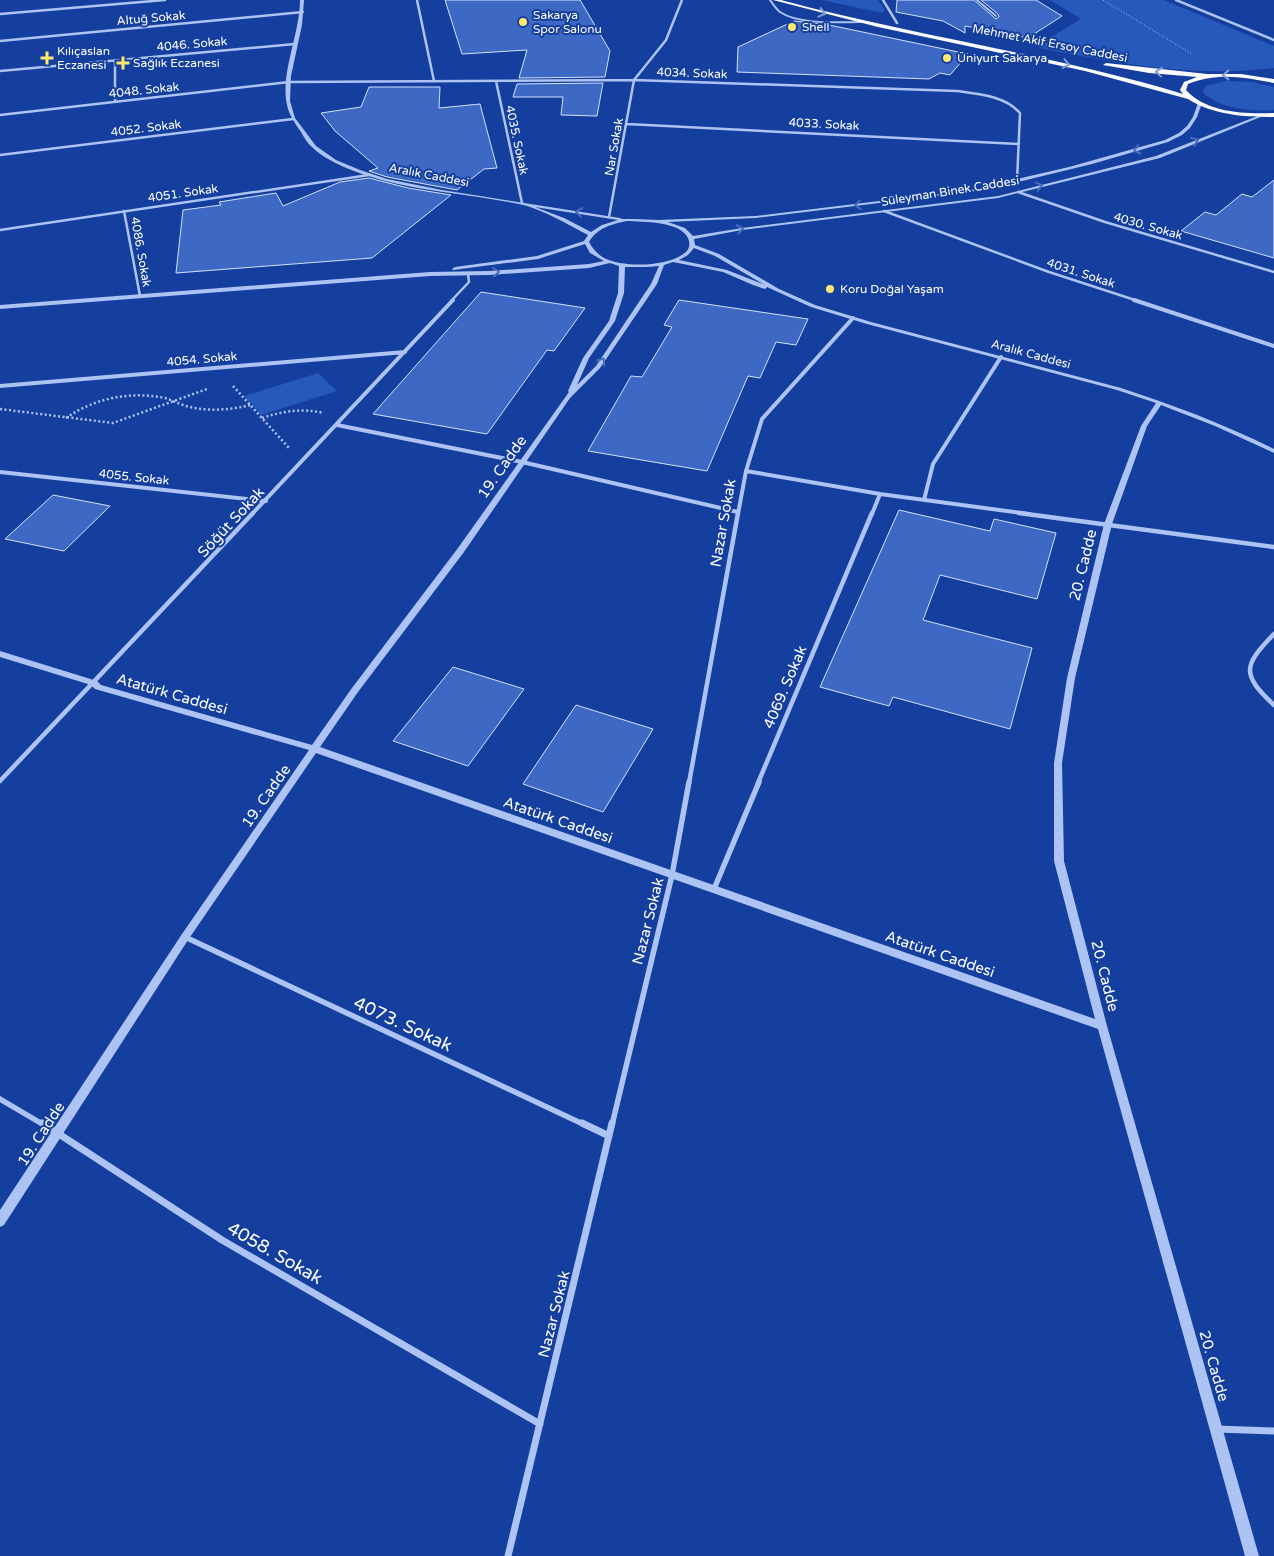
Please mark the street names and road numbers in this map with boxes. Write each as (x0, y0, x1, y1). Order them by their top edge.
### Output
street label: Altuğ Sokak (116, 8, 186, 28)
street label: Mehmet Akif Ersoy Caddesi (971, 21, 1129, 65)
street label: 4046. Sokak (156, 34, 228, 54)
street label: 4034. Sokak (656, 65, 728, 81)
street label: 4048. Sokak (108, 79, 180, 101)
street label: 4035. Sokak (503, 104, 531, 176)
street label: 4033. Sokak (788, 115, 860, 133)
street label: 4052. Sokak (110, 117, 182, 139)
street label: Nar Sokak (602, 117, 626, 177)
street label: Aralık Caddesi (388, 160, 470, 190)
street label: Süleyman Binek Caddesi (880, 173, 1020, 209)
street label: 4051. Sokak (147, 181, 219, 205)
street label: 4030. Sokak (1112, 210, 1184, 243)
street label: 4086. Sokak (128, 216, 154, 289)
street label: 4031. Sokak (1045, 255, 1117, 291)
street label: Aralık Caddesi (990, 337, 1072, 371)
street label: 4054. Sokak (166, 349, 238, 369)
street label: 19. Cadde (474, 432, 530, 502)
street label: 4055. Sokak (98, 466, 170, 488)
street label: Nazar Sokak (706, 478, 740, 568)
street label: Söğüt Sokak (194, 483, 268, 561)
street label: 20. Cadde (1065, 527, 1101, 603)
street label: 4069. Sokak (759, 643, 811, 731)
street label: Atatürk Caddesi (114, 670, 230, 718)
street label: 19. Cadde (238, 761, 294, 831)
street label: Atatürk Caddesi (501, 793, 615, 847)
street label: Nazar Sokak (628, 876, 668, 966)
street label: Atatürk Caddesi (883, 927, 997, 981)
street label: 20. Cadde (1087, 938, 1123, 1014)
street label: 4073. Sokak (350, 992, 456, 1056)
street label: 19. Cadde (14, 1099, 68, 1169)
street label: 4058. Sokak (224, 1217, 327, 1289)
street label: Nazar Sokak (534, 1269, 574, 1359)
street label: 20. Cadde (1195, 1328, 1233, 1404)

